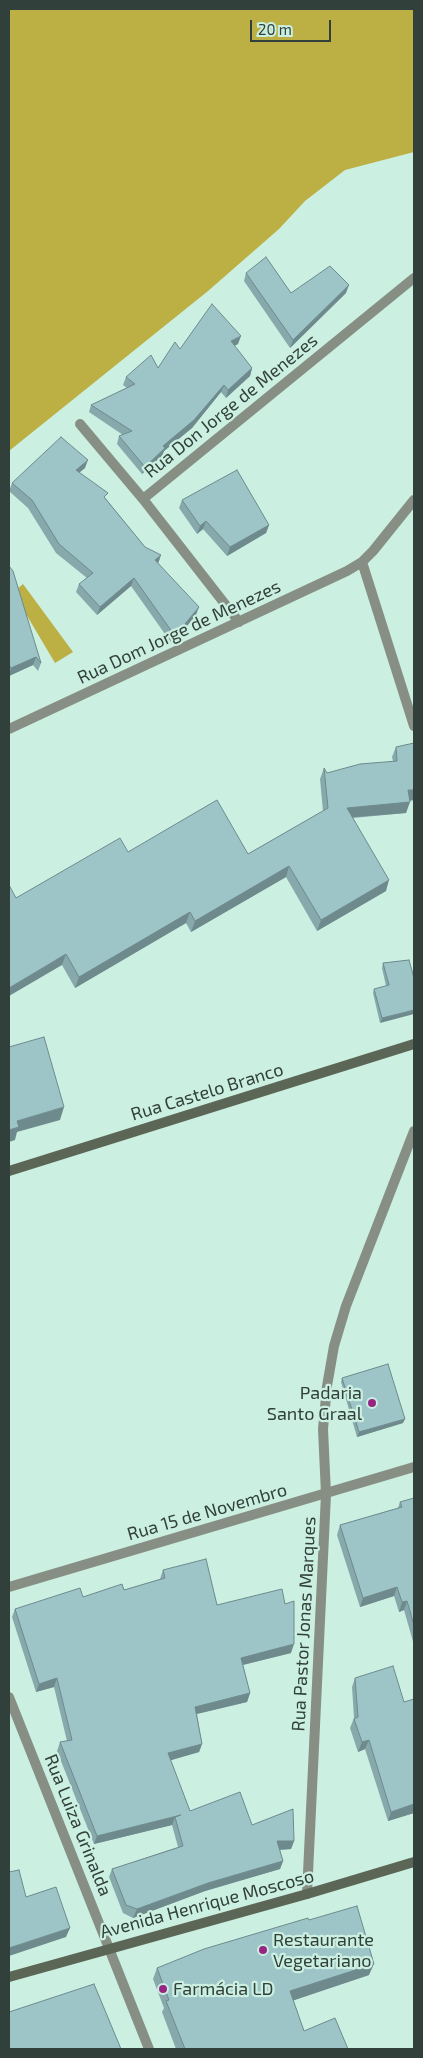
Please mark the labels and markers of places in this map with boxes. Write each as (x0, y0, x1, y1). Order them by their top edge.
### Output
place label: Padaria Santo Graal (267, 1382, 362, 1425)
marker: Padaria Santo Graal (366, 1397, 378, 1409)
place label: Restaurante Vegetariano (273, 1929, 374, 1972)
marker: Restaurante Vegetariano (257, 1944, 269, 1956)
place label: Farmácia LD (173, 1978, 273, 2000)
marker: Farmácia LD (157, 1983, 169, 1995)

